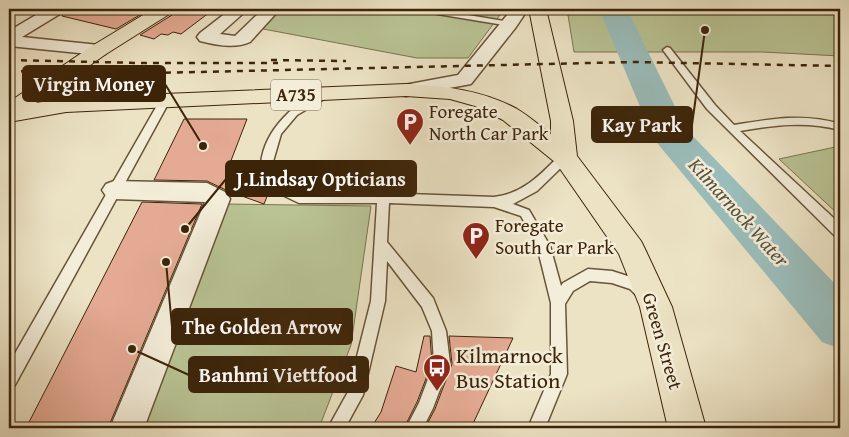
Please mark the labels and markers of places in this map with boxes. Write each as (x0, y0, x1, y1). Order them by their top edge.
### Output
callout: Virgin Money (23, 66, 165, 101)
place label: Foregate North Car Park (429, 97, 549, 147)
parking icon: Foregate North Car Park (395, 107, 425, 146)
callout: Kay Park (592, 107, 692, 142)
callout: J.Lindsay Opticians (226, 161, 416, 196)
place label: Foregate South Car Park (495, 211, 614, 261)
parking icon: Foregate South Car Park (461, 221, 491, 260)
callout: The Golden Arrow (172, 309, 352, 344)
place label: Kilmarnock Bus Station (456, 339, 564, 396)
bus stop icon: Kilmarnock Bus Station (422, 353, 452, 392)
callout: Banhmi Viettfood (189, 357, 368, 392)

